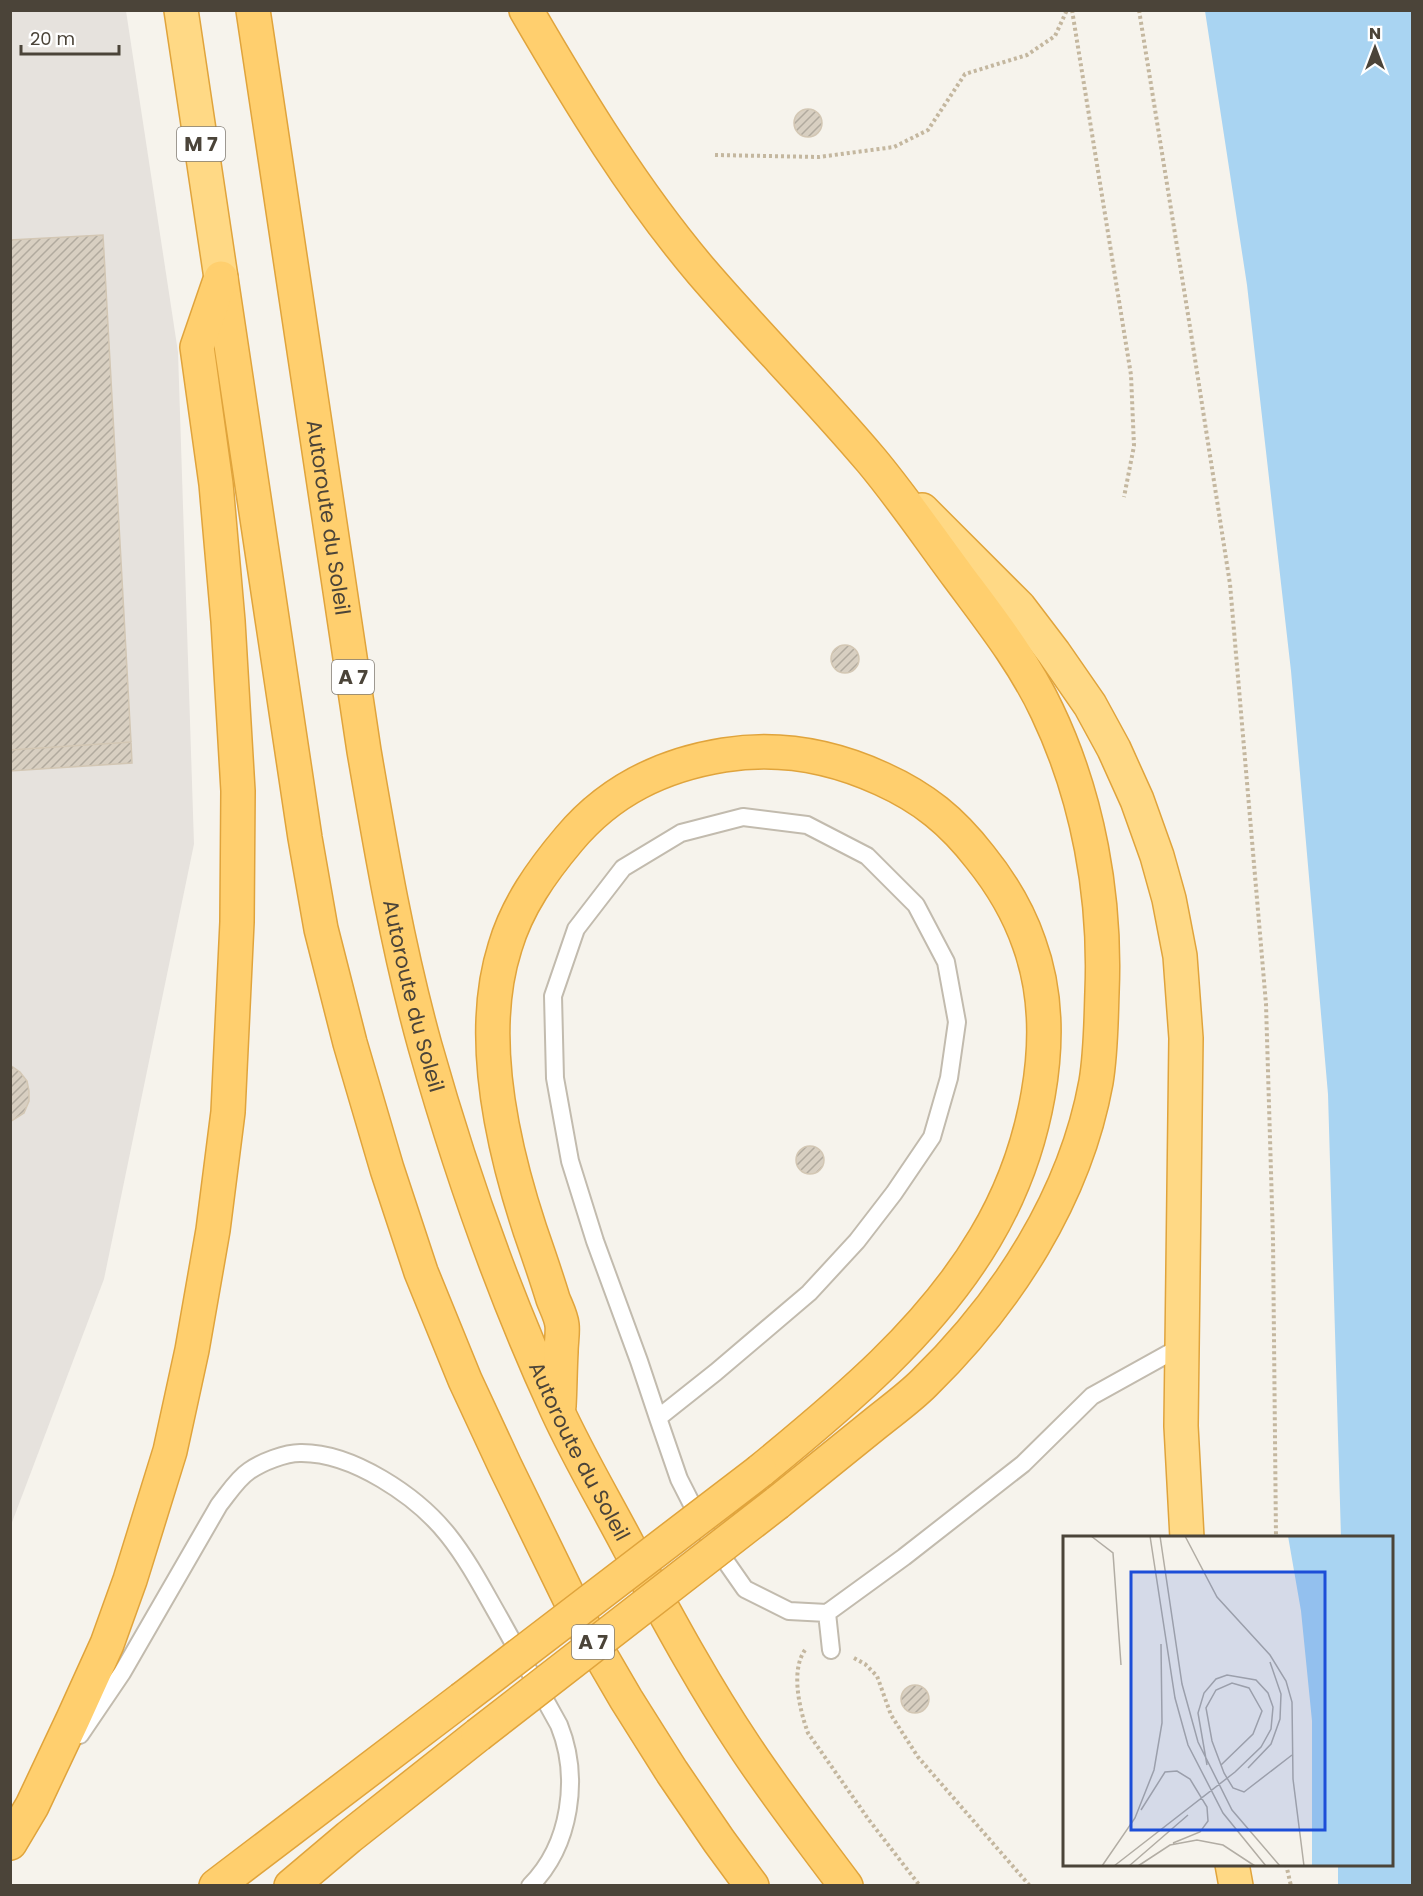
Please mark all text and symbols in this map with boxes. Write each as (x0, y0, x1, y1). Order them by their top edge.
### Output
scale bar (21, 18, 118, 56)
north arrow (1345, 18, 1405, 78)
text: N (1369, 22, 1381, 45)
text: 20 m (30, 26, 75, 51)
road number: M 7 (177, 127, 225, 161)
street label: Autoroute du Soleil (300, 418, 358, 617)
road number: A 7 (332, 660, 374, 694)
street label: Autoroute du Soleil (377, 897, 452, 1095)
street label: Autoroute du Soleil (523, 1357, 637, 1546)
inset map (1063, 1536, 1393, 1866)
road number: A 7 (572, 1625, 614, 1659)

